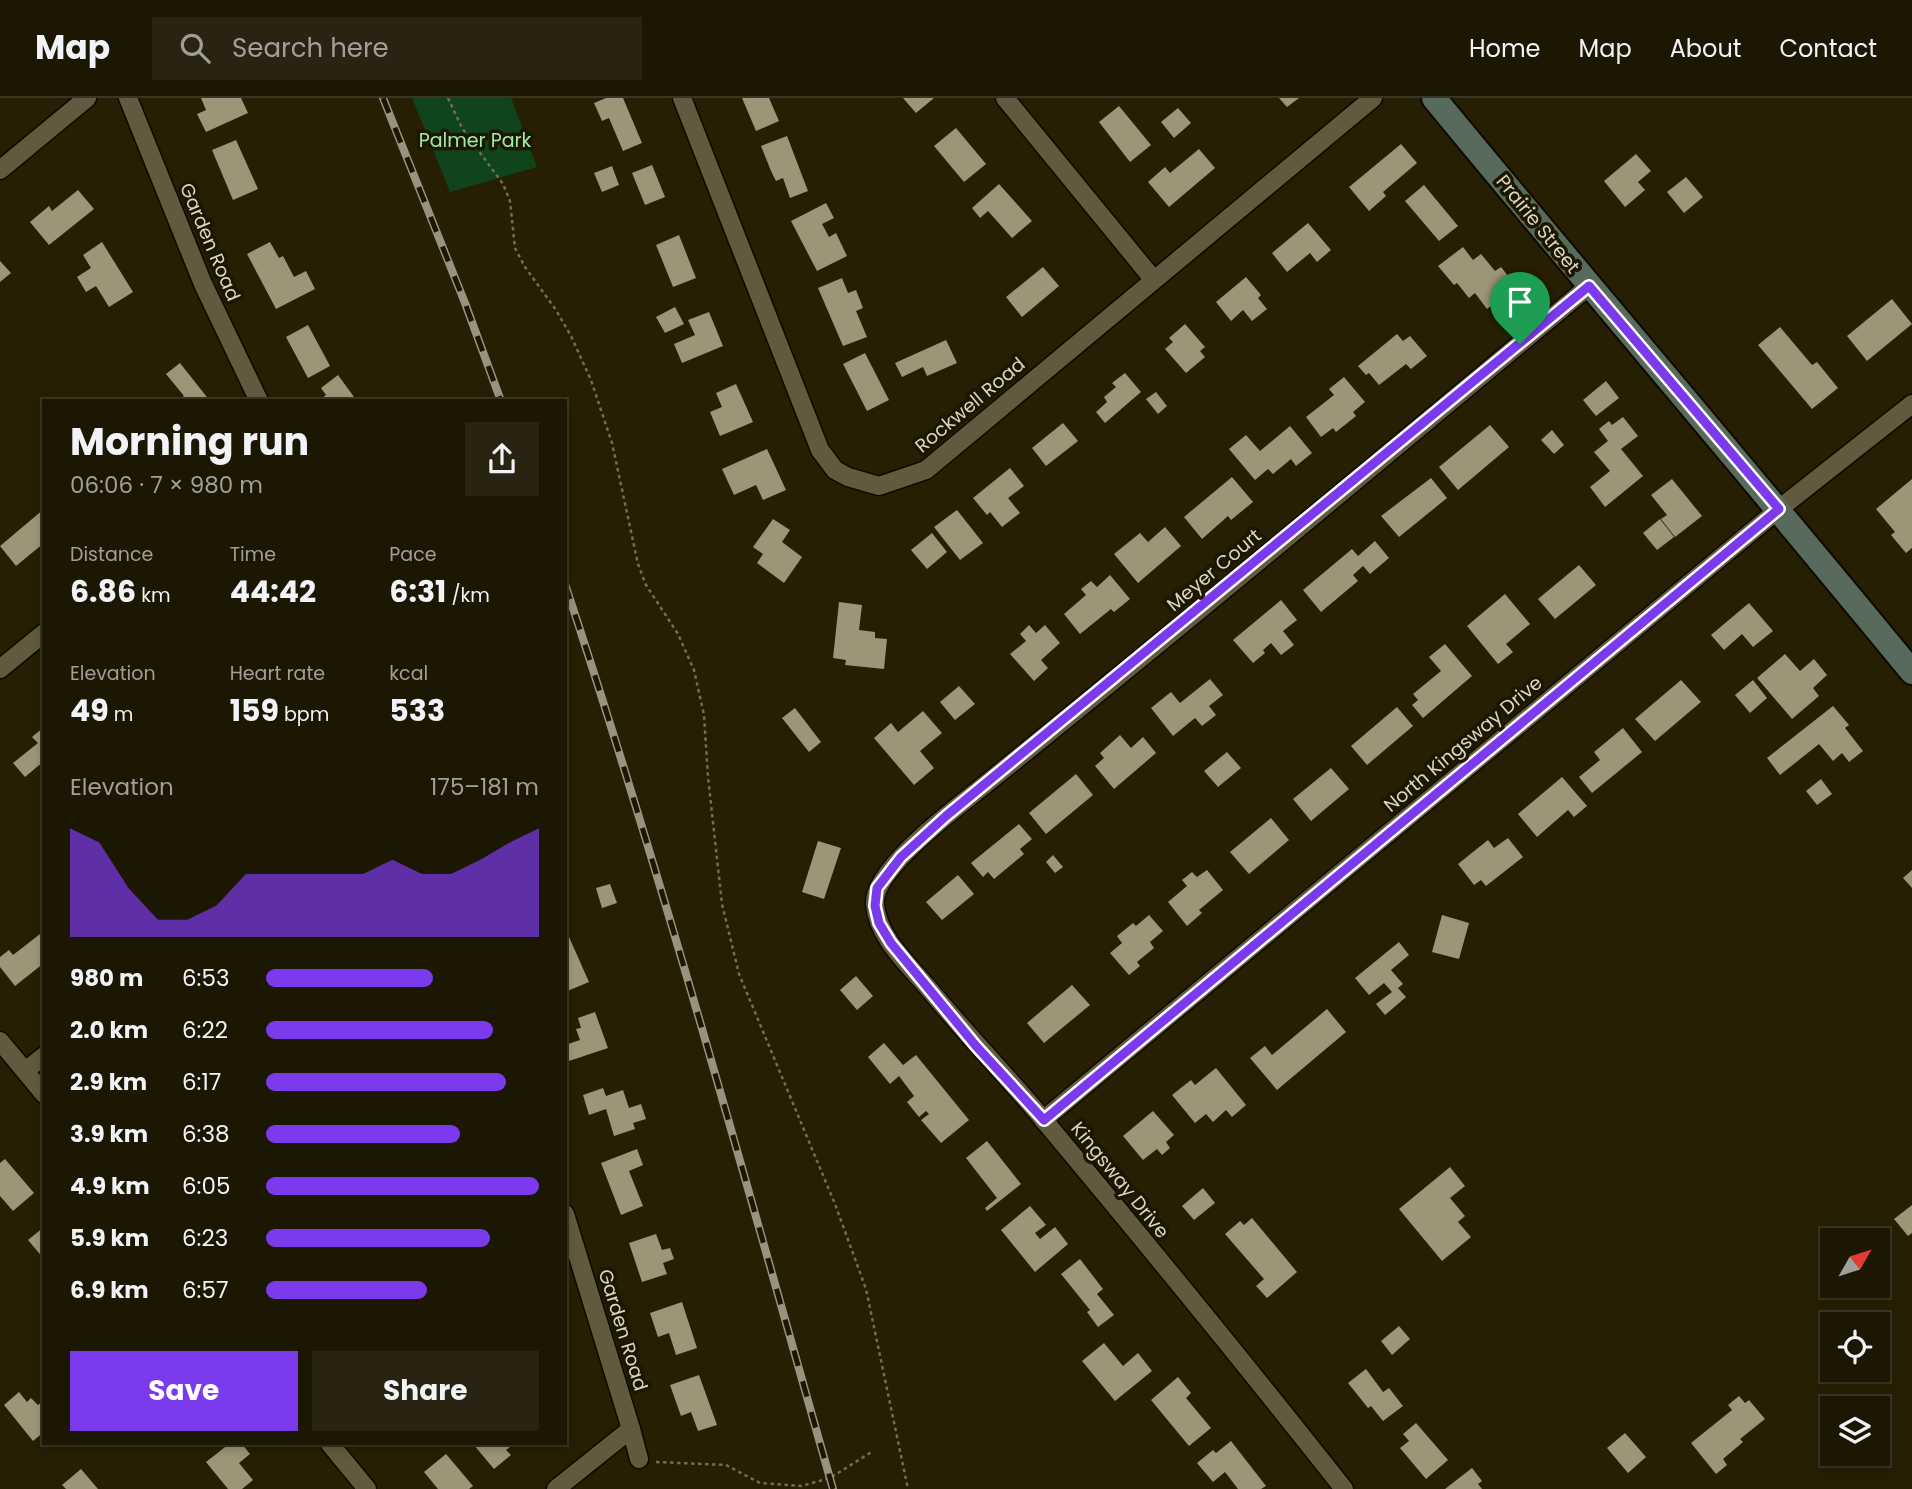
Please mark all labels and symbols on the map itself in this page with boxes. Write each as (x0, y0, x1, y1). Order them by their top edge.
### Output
park label: Palmer Park (419, 127, 532, 154)
street label: Prairie Street (1490, 169, 1586, 279)
street label: Garden Road (173, 179, 247, 305)
pin (1490, 272, 1550, 344)
street label: Rockwell Road (909, 351, 1031, 459)
street label: Meyer Court (1161, 522, 1267, 618)
street label: North Kingsway Drive (1378, 670, 1548, 818)
street label: Kingsway Drive (1065, 1116, 1175, 1244)
north arrow (1820, 1228, 1890, 1298)
street label: Garden Road (592, 1266, 654, 1394)

